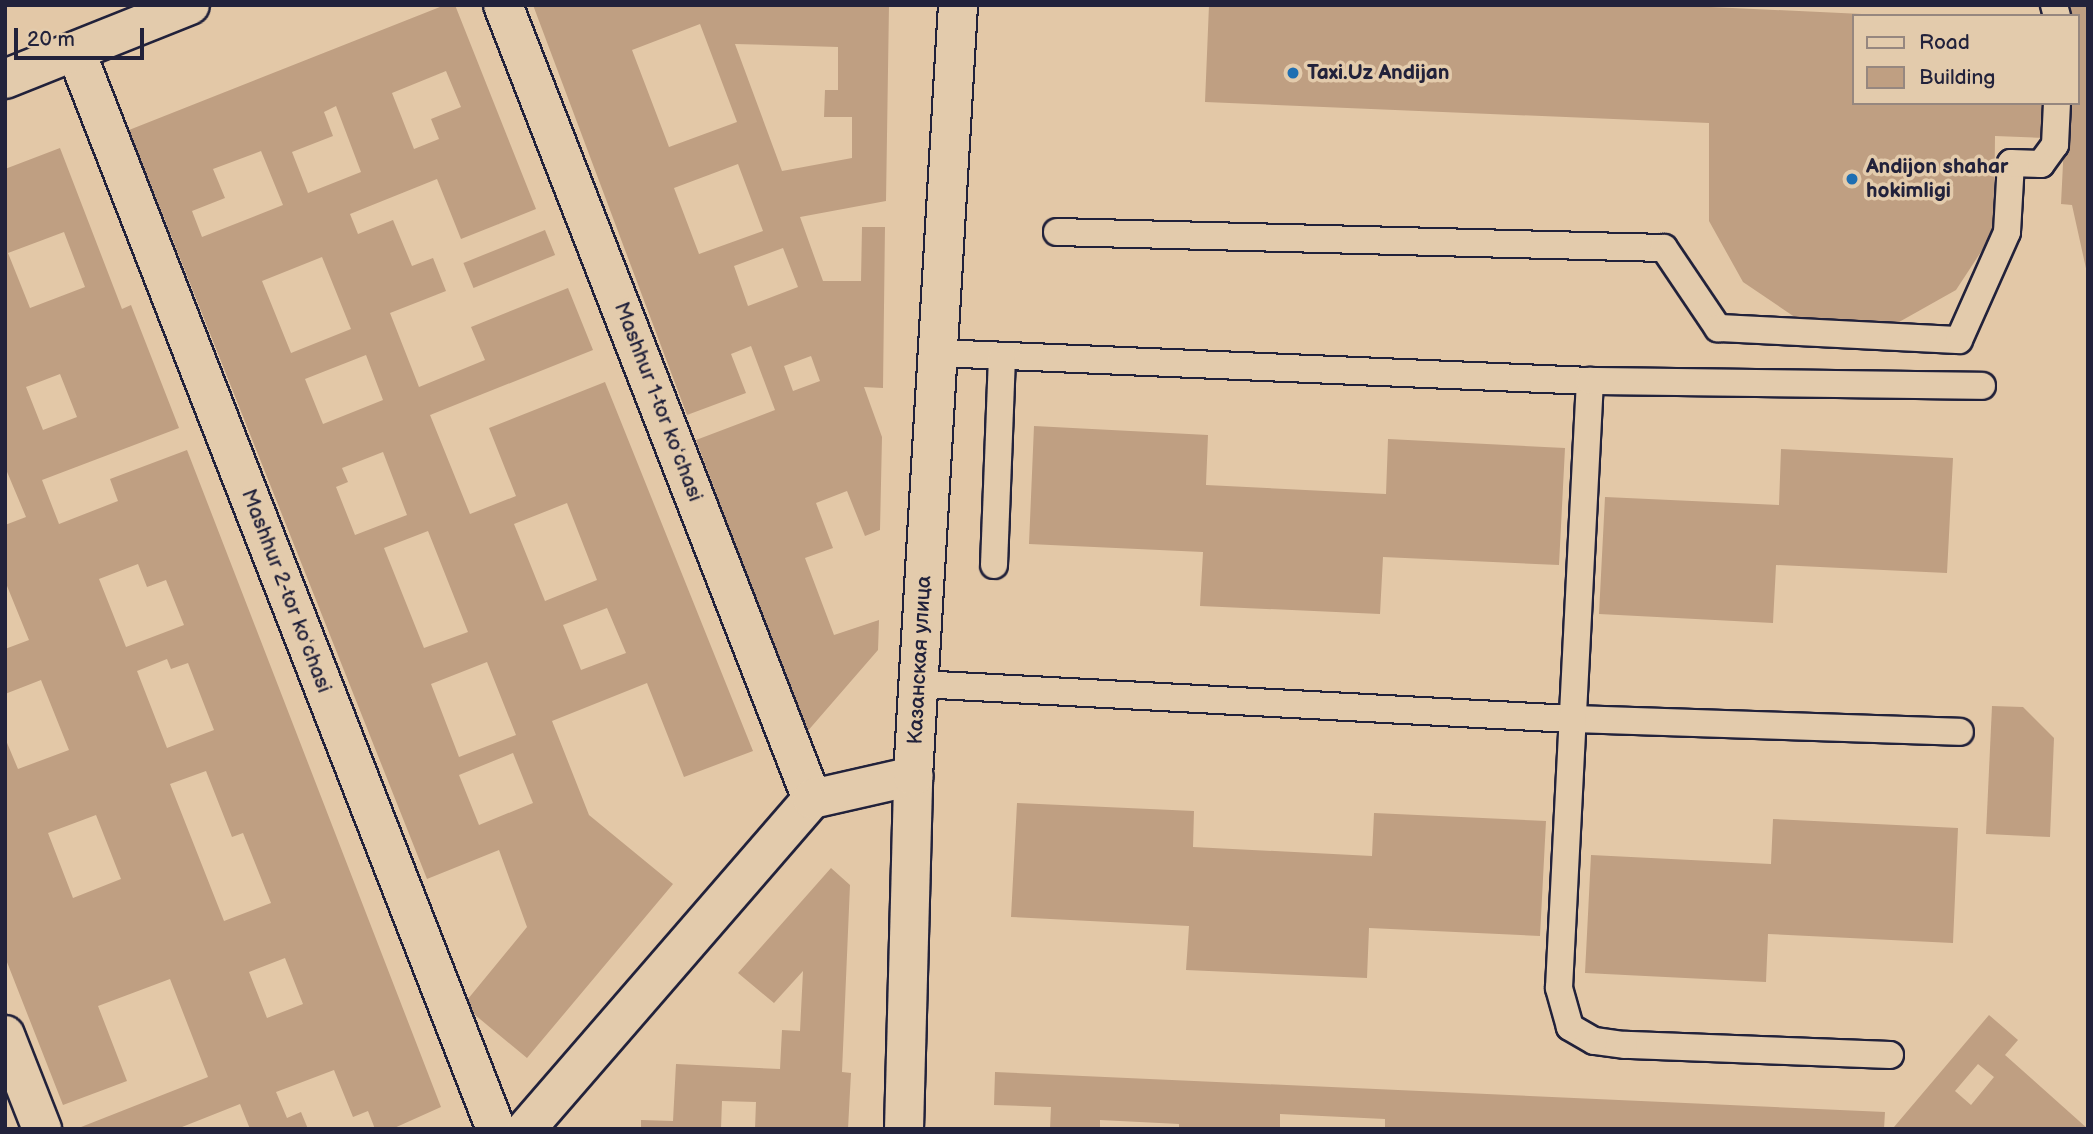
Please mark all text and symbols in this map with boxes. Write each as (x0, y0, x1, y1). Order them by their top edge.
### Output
scale bar (18, 14, 147, 58)
legend (1852, 14, 2079, 105)
text: 20 m (27, 27, 75, 52)
text: Road (1919, 30, 1970, 55)
place label: Taxi.Uz Andijan (1307, 60, 1450, 86)
marker: Taxi.Uz Andijan (1285, 65, 1301, 81)
text: Building (1919, 65, 1995, 90)
place label: Andijon shahar hokimligi (1866, 154, 2008, 204)
marker: Andijon shahar hokimligi (1844, 171, 1860, 187)
street label: Mashhur 1-tor koʻchasi (608, 299, 708, 505)
street label: Mashhur 2-tor koʻchasi (236, 486, 336, 696)
street label: Казанская улица (903, 575, 937, 745)

